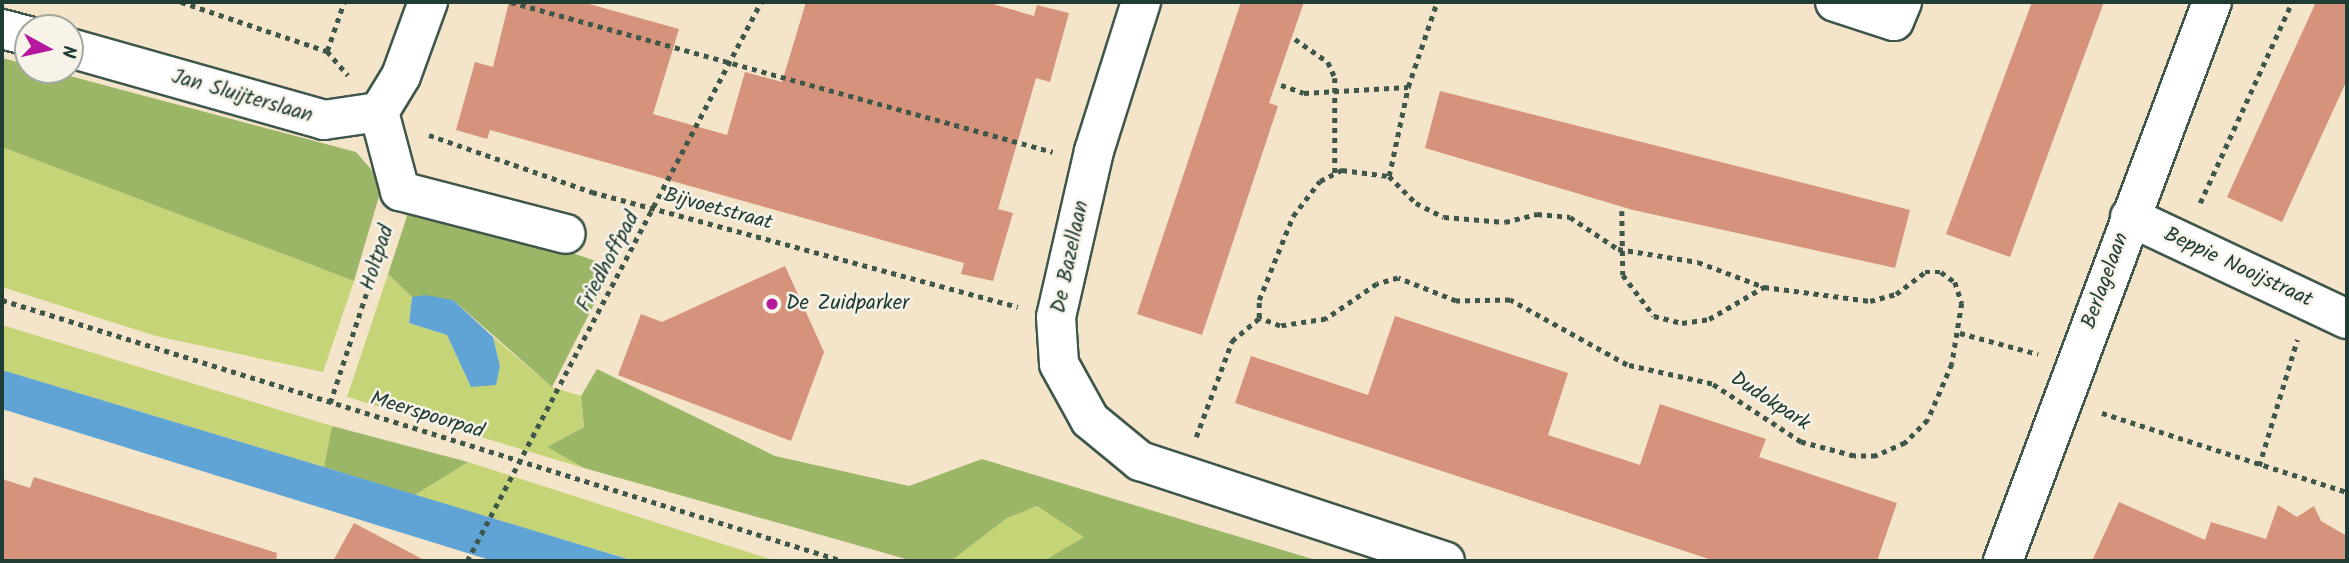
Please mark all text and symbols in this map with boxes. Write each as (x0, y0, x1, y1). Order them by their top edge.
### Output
north arrow (14, 14, 84, 84)
text: N (52, 44, 84, 60)
street label: Jan Sluijterslaan (169, 65, 315, 129)
street label: Bijvoetstraat (661, 183, 775, 237)
street label: De Bazellaan (1047, 198, 1095, 316)
street label: Friedhoffpad (572, 208, 646, 316)
street label: Holtpad (356, 222, 400, 294)
street label: Beppie Nooijstraat (2160, 223, 2316, 313)
street label: Berlagelaan (2077, 230, 2135, 332)
place label: De Zuidparker (786, 291, 909, 317)
marker: De Zuidparker (764, 296, 780, 312)
street label: Dudokpark (1725, 367, 1815, 437)
street label: Meerspoorpad (367, 387, 487, 445)

